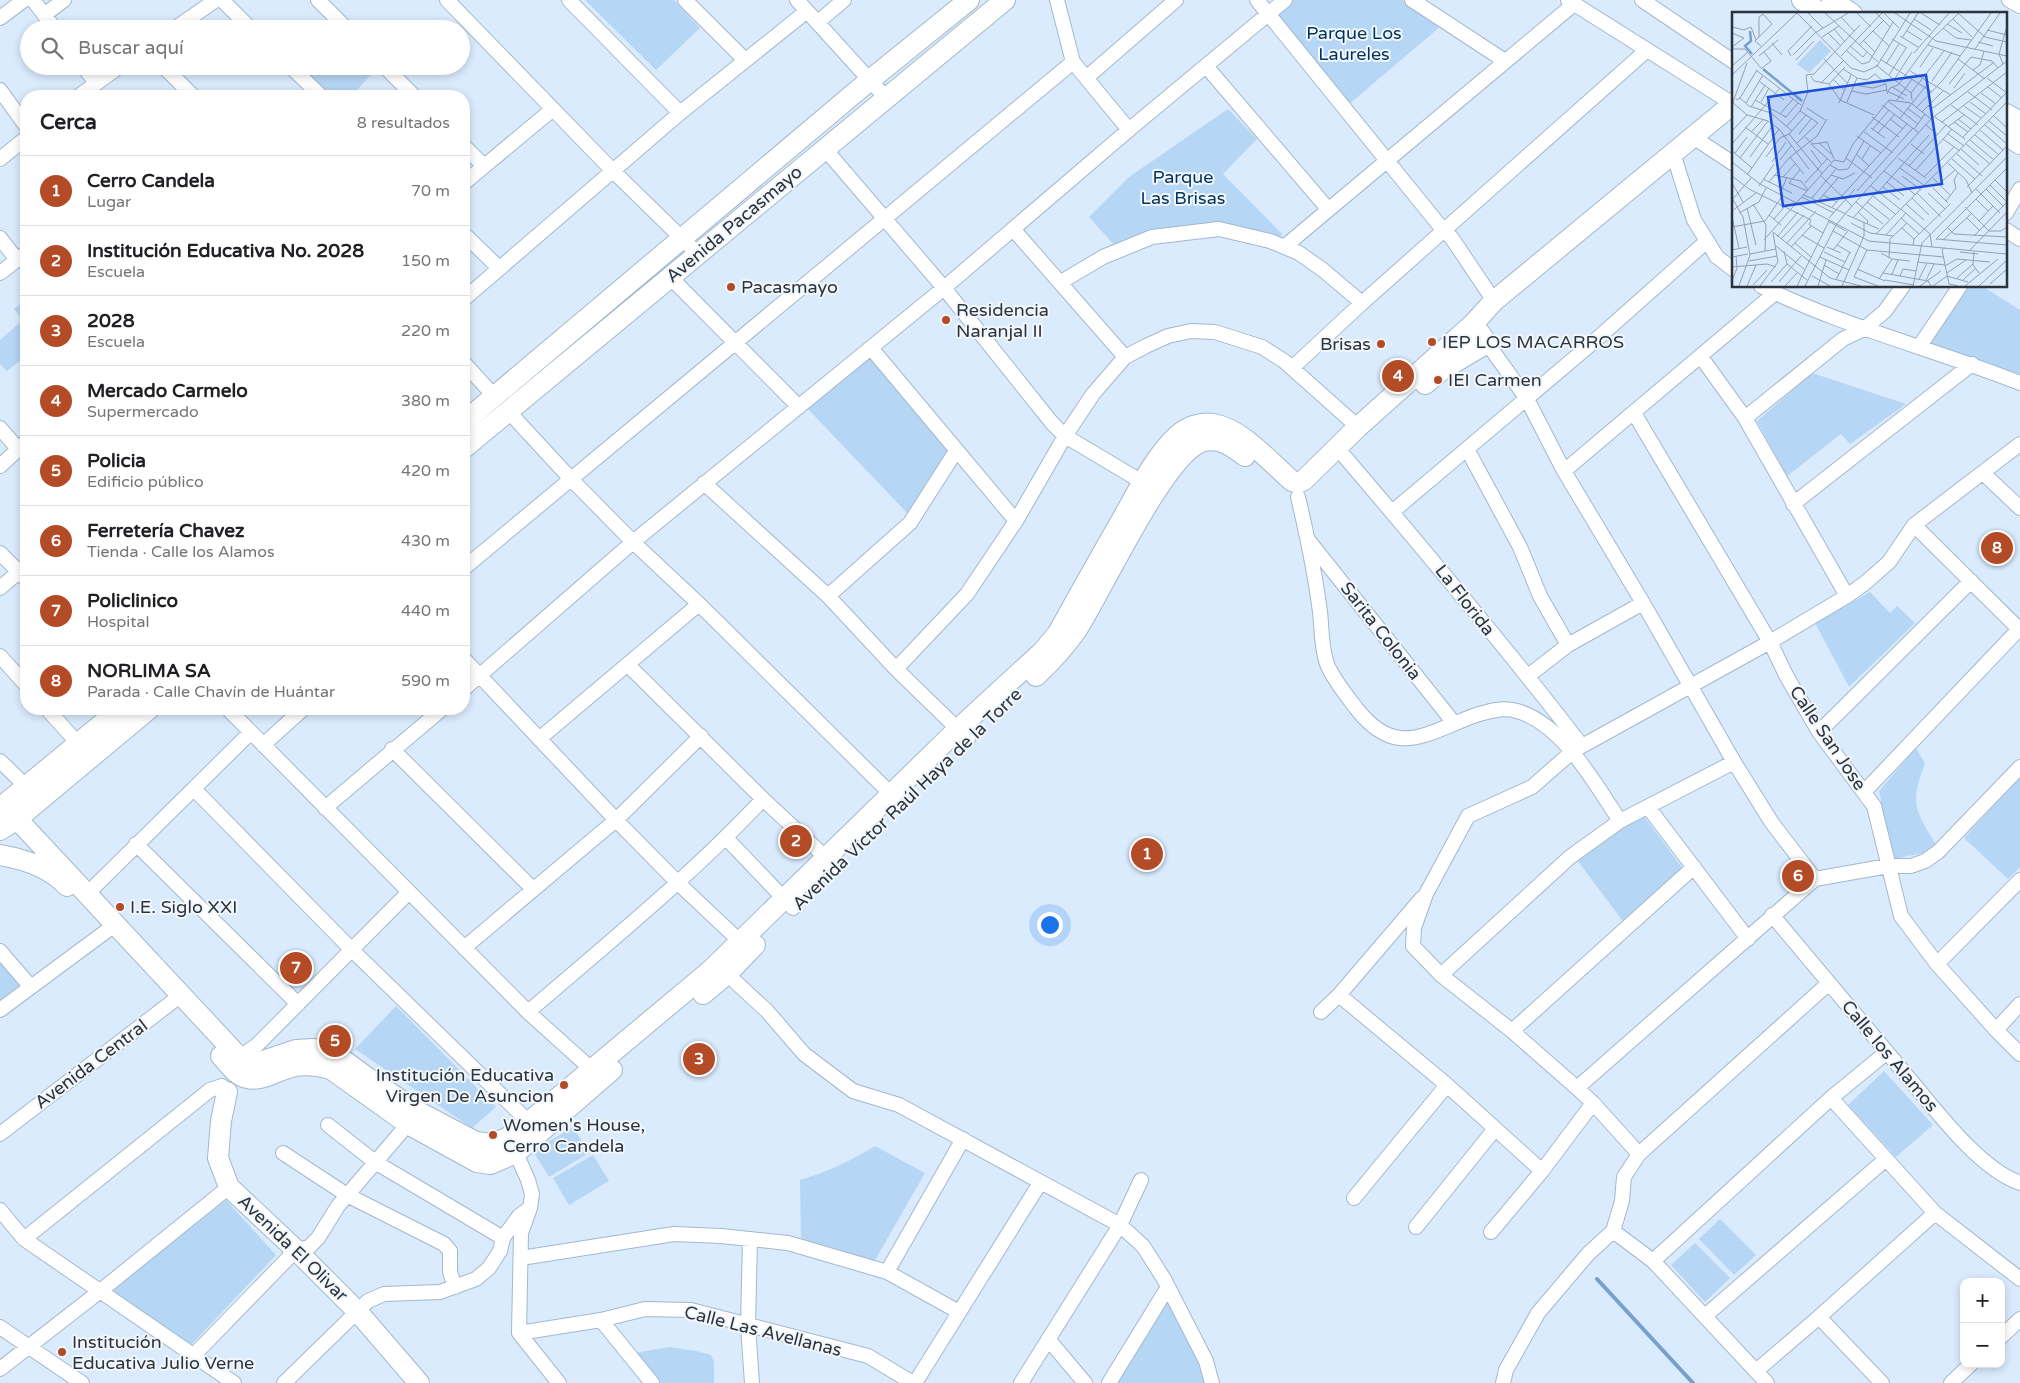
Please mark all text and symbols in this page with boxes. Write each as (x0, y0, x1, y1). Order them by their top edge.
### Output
inset map (1732, 12, 2008, 288)
search box (20, 20, 470, 75)
park label: Parque Los Laureles (1306, 22, 1402, 65)
icon: search (38, 34, 66, 62)
text: Buscar aquí (78, 37, 184, 59)
text: Cerca (40, 110, 97, 135)
text: 8 resultados (357, 113, 450, 133)
street label: Avenida Pacasmayo (662, 161, 806, 287)
park label: Parque Las Brisas (1141, 166, 1225, 209)
text: Cerro Candela (87, 170, 215, 192)
text: 1 (51, 181, 61, 201)
text: 70 m (411, 181, 450, 201)
text: Lugar (87, 192, 131, 212)
text: Institución Educativa No. 2028 (87, 240, 364, 262)
text: 2 (51, 251, 61, 271)
text: 150 m (401, 251, 450, 271)
text: Escuela (87, 262, 145, 282)
place label: Pacasmayo (741, 276, 838, 298)
marker: Pacasmayo (725, 281, 737, 293)
place label: Residencia Naranjal II (956, 299, 1049, 342)
text: 2028 (87, 310, 135, 332)
marker: Residencia Naranjal II (940, 314, 952, 326)
text: 3 (51, 321, 61, 341)
text: 220 m (401, 321, 450, 341)
place label: IEP LOS MACARROS (1442, 331, 1624, 353)
text: Escuela (87, 332, 145, 352)
place label: Brisas (1320, 333, 1371, 355)
marker: IEP LOS MACARROS (1426, 336, 1438, 348)
marker: Brisas (1375, 338, 1387, 350)
pin: 4 (1382, 357, 1414, 395)
place label: IEI Carmen (1448, 369, 1542, 391)
marker: IEI Carmen (1432, 374, 1444, 386)
text: Mercado Carmelo (87, 380, 248, 402)
text: 4 (51, 391, 61, 411)
text: 380 m (401, 391, 450, 411)
text: Supermercado (87, 402, 199, 422)
text: Policia (87, 450, 146, 472)
text: 5 (51, 461, 61, 481)
text: 420 m (401, 461, 450, 481)
text: Edificio público (87, 472, 204, 492)
text: Ferretería Chavez (87, 520, 245, 542)
pin: 8 (1981, 529, 2013, 567)
text: 6 (51, 531, 61, 551)
text: 430 m (401, 531, 450, 551)
text: Tienda · Calle los Alamos (87, 542, 275, 562)
street label: La Florida (1430, 560, 1500, 640)
street label: Sarita Colonia (1336, 578, 1426, 684)
text: Policlinico (87, 590, 178, 612)
text: 7 (51, 601, 61, 621)
text: 440 m (401, 601, 450, 621)
text: Hospital (87, 612, 149, 632)
text: NORLIMA SA (87, 660, 211, 682)
text: 8 (51, 671, 61, 691)
text: 590 m (401, 671, 450, 691)
street label: Calle San Jose (1785, 681, 1871, 795)
text: Parada · Calle Chavín de Huántar (87, 682, 335, 702)
street label: Avenida Víctor Raúl Haya de la Torre (788, 683, 1026, 915)
pin: 2 (780, 822, 812, 860)
pin: 1 (1131, 835, 1163, 873)
pin: 6 (1782, 857, 1814, 895)
place label: I.E. Siglo XXI (130, 896, 237, 918)
marker: I.E. Siglo XXI (114, 901, 126, 913)
your location (1037, 912, 1063, 938)
pin: 7 (280, 949, 312, 987)
street label: Calle los Alamos (1837, 996, 1943, 1116)
street label: Avenida Central (30, 1014, 152, 1114)
pin: 5 (319, 1022, 351, 1060)
pin: 3 (683, 1040, 715, 1078)
place label: Institución Educativa Virgen De Asuncion (376, 1064, 554, 1107)
marker: Institución Educativa Virgen De Asuncion (558, 1079, 570, 1091)
place label: Women's House, Cerro Candela (503, 1114, 645, 1157)
marker: Women's House, Cerro Candela (487, 1129, 499, 1141)
street label: Avenida El Olivar (233, 1190, 353, 1306)
map controls (1960, 1278, 2005, 1368)
button: + (1960, 1278, 2005, 1323)
street label: Calle Las Avellanas (682, 1301, 844, 1361)
button: − (1960, 1323, 2005, 1368)
place label: Institución Educativa Julio Verne (72, 1331, 254, 1374)
marker: Institución Educativa Julio Verne (56, 1346, 68, 1358)

